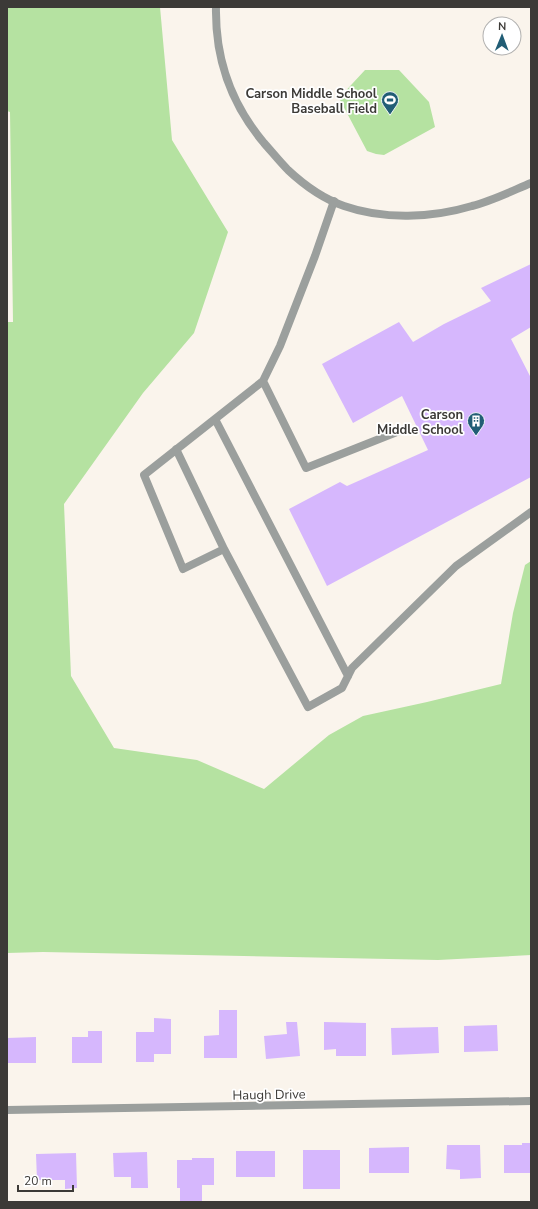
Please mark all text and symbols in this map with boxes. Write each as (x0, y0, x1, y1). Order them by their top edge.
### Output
north arrow (482, 16, 522, 56)
text: N (498, 19, 506, 34)
place label: Carson Middle School Baseball Field (245, 85, 378, 118)
sports icon: Carson Middle School Baseball Field (380, 90, 400, 115)
place label: Carson Middle School (377, 406, 464, 439)
building icon: Carson Middle School (466, 411, 486, 436)
street label: Haugh Drive (232, 1085, 306, 1105)
scale bar (18, 1167, 73, 1193)
text: 20 m (24, 1173, 52, 1189)

